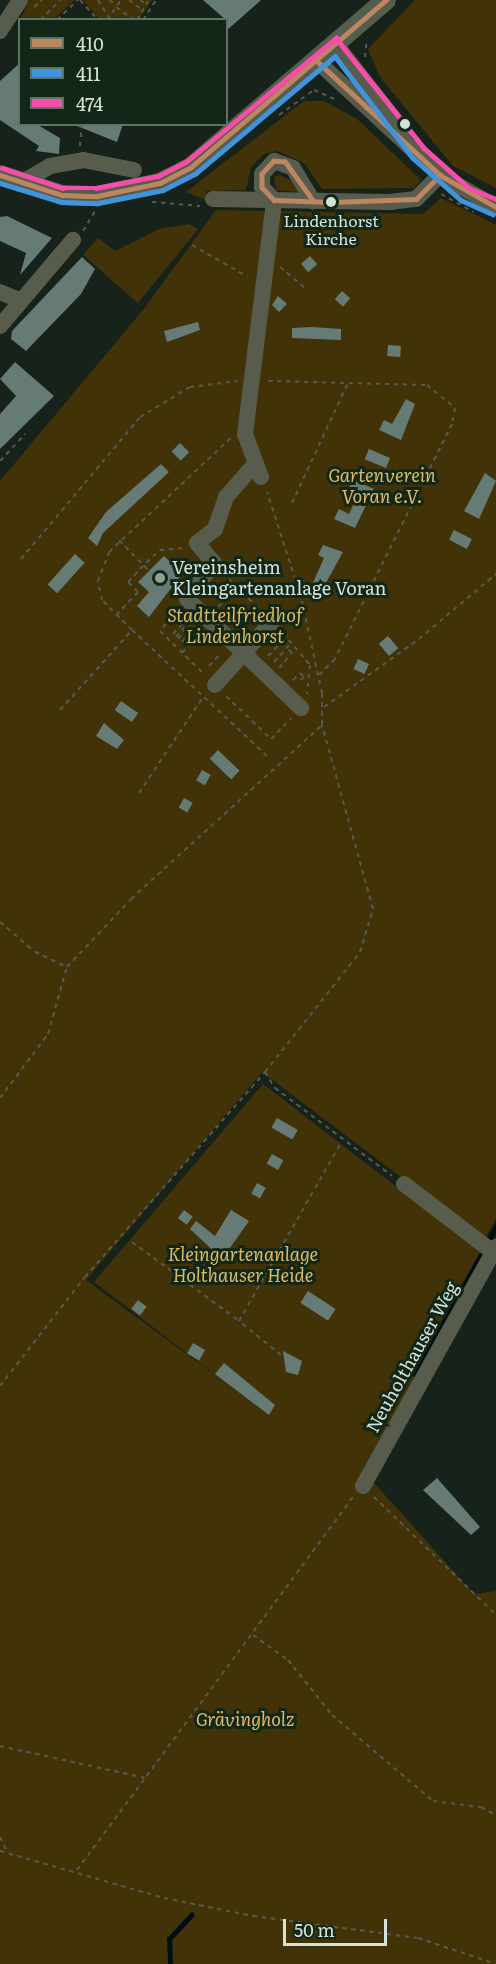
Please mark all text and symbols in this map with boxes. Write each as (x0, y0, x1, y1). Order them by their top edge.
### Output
legend (18, 18, 228, 126)
text: 410 (76, 30, 104, 57)
text: 411 (76, 60, 101, 87)
text: 474 (76, 90, 103, 117)
unlabelled marker (399, 118, 411, 130)
marker: Lindenhorst Kirche (325, 196, 337, 208)
place label: Lindenhorst Kirche (283, 210, 379, 248)
park label: Gartenverein Voran e.V. (328, 465, 436, 508)
place label: Vereinsheim Kleingartenanlage Voran (172, 557, 386, 600)
marker: Vereinsheim Kleingartenanlage Voran (153, 571, 167, 585)
park label: Stadtteilfriedhof Lindenhorst (167, 605, 303, 648)
park label: Kleingartenanlage Holthauser Heide (168, 1244, 318, 1286)
street label: Neuholthauser Weg (361, 1278, 463, 1436)
park label: Grävingholz (196, 1708, 294, 1730)
scale bar (286, 1907, 390, 1945)
text: 50 m (294, 1916, 335, 1943)

